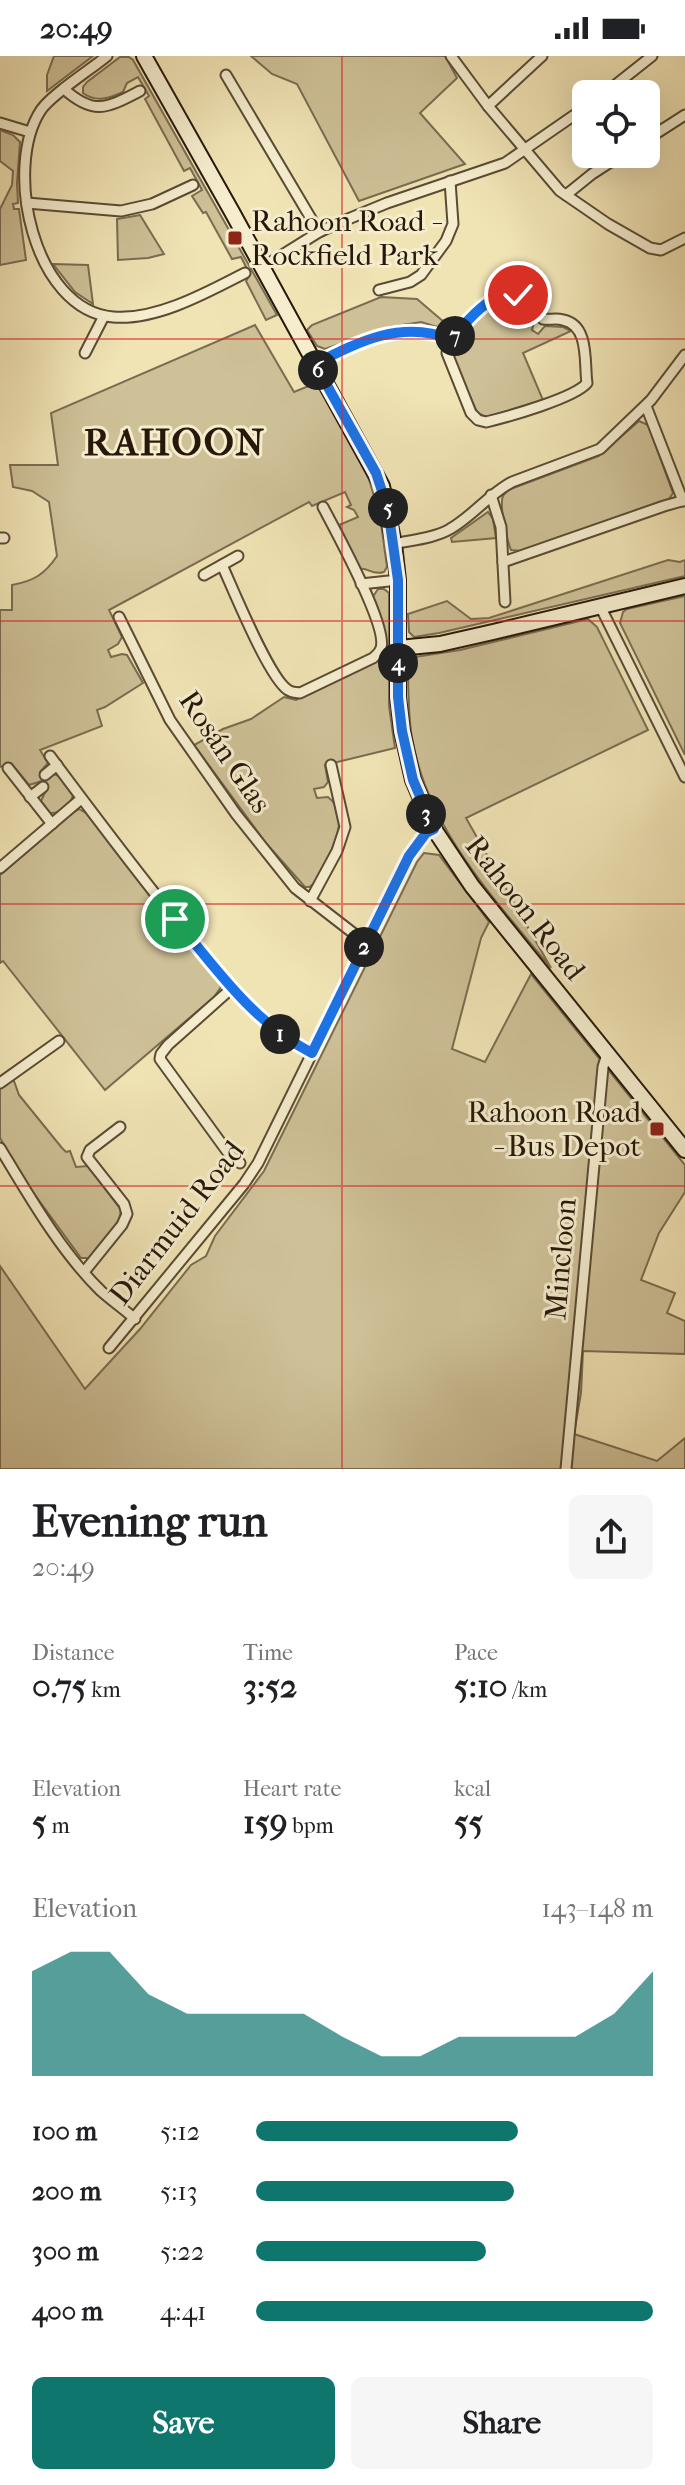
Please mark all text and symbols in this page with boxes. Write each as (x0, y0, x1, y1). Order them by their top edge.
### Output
text: 20:49 (40, 11, 113, 46)
map controls (572, 80, 660, 168)
button: locate (572, 80, 660, 168)
place label: Rahoon Road - Rockfield Park (251, 204, 443, 273)
marker: Rahoon Road - Rockfield Park (226, 229, 244, 247)
pin (484, 261, 552, 329)
icon: check (496, 273, 540, 317)
pin: 7 (435, 316, 475, 356)
text: 7 (450, 323, 460, 349)
pin: 6 (298, 350, 338, 390)
text: 6 (312, 357, 324, 383)
district label: RAHOON (84, 420, 266, 465)
pin: 5 (368, 488, 408, 528)
text: 5 (383, 495, 393, 521)
pin: 4 (378, 643, 418, 683)
text: 4 (392, 650, 405, 676)
street label: Rosán Glas (171, 684, 279, 820)
pin: 3 (406, 794, 446, 834)
text: 3 (421, 801, 431, 827)
street label: Rahoon Road (458, 829, 593, 988)
pin (141, 885, 209, 953)
icon: arrive (153, 897, 197, 941)
pin: 2 (344, 927, 384, 967)
text: 2 (358, 934, 370, 960)
pin: 1 (260, 1014, 300, 1054)
text: 1 (276, 1021, 284, 1047)
place label: Rahoon Road - Bus Depot (467, 1095, 642, 1164)
marker: Rahoon Road - Bus Depot (648, 1120, 666, 1138)
street label: Diarmuid Road (102, 1134, 252, 1312)
street label: Mincloon (538, 1196, 584, 1322)
button: share (569, 1495, 653, 1579)
text: Evening run (32, 1496, 267, 1547)
text: 20:49 (32, 1552, 95, 1583)
text: Distance (32, 1640, 115, 1666)
text: Time (243, 1640, 293, 1666)
text: Pace (454, 1640, 498, 1666)
text: 0.75 (32, 1666, 87, 1706)
text: 3:52 (243, 1666, 297, 1706)
text: 5:10 (454, 1666, 508, 1706)
text: km (87, 1677, 121, 1703)
text: /km (508, 1677, 547, 1703)
text: Elevation (32, 1776, 121, 1802)
text: Heart rate (243, 1776, 342, 1802)
text: kcal (454, 1776, 491, 1802)
text: 5 (32, 1802, 47, 1842)
text: 159 (243, 1802, 288, 1842)
text: 55 (454, 1802, 483, 1842)
text: m (47, 1813, 70, 1839)
text: bpm (288, 1813, 334, 1839)
text: Elevation (32, 1893, 137, 1924)
text: 143–148 m (541, 1893, 653, 1924)
text: 100 m (32, 2116, 97, 2147)
text: 5:12 (160, 2116, 200, 2147)
text: 200 m (32, 2176, 101, 2207)
text: 5:13 (160, 2176, 197, 2207)
text: 300 m (32, 2236, 99, 2267)
text: 5:22 (160, 2236, 204, 2267)
text: 400 m (32, 2296, 103, 2327)
text: 4:41 (160, 2296, 206, 2327)
button: Save (32, 2377, 335, 2469)
button: Share (351, 2377, 653, 2469)

